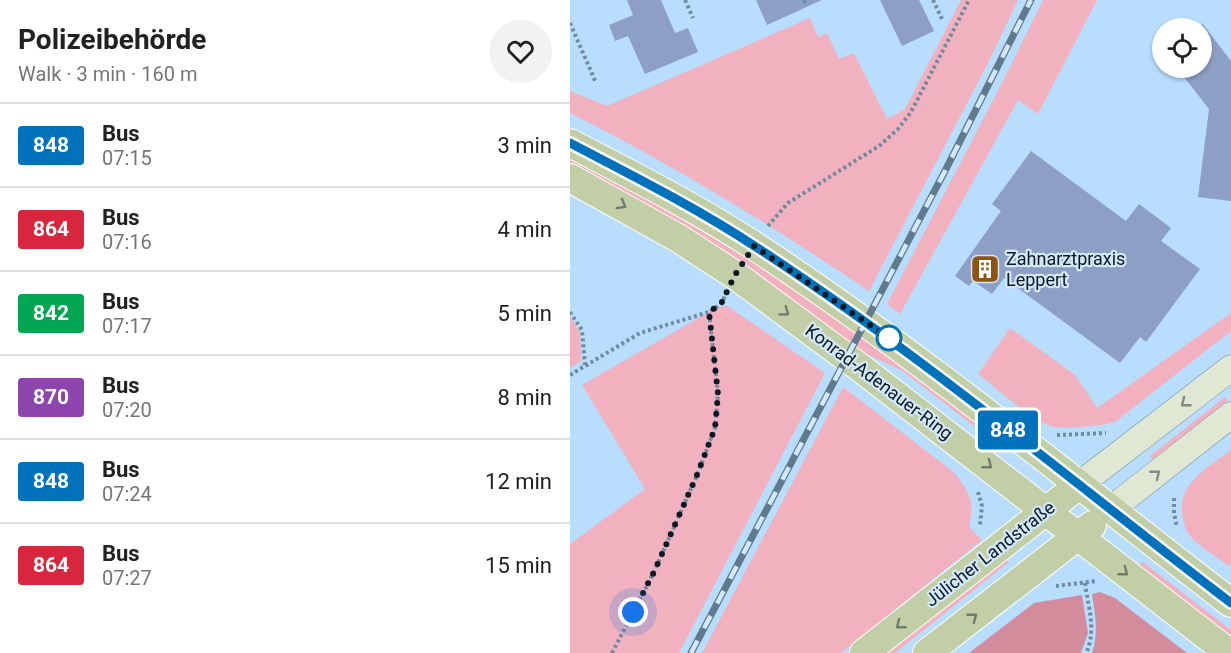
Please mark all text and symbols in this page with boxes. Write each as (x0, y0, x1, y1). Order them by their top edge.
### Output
map controls (1152, 18, 1212, 78)
button: locate (1152, 18, 1212, 78)
button: heart (489, 20, 552, 83)
text: Polizeibehörde (18, 23, 206, 56)
text: Walk · 3 min · 160 m (18, 62, 197, 86)
text: Bus (102, 121, 140, 146)
text: 848 (33, 133, 69, 157)
text: 3 min (497, 133, 552, 158)
text: 07:15 (102, 146, 152, 170)
one-way arrow (615, 198, 626, 210)
text: Bus (102, 205, 140, 230)
text: 864 (33, 217, 69, 241)
text: 4 min (497, 217, 552, 242)
text: 07:16 (102, 230, 152, 254)
place label: Zahnarztpraxis Leppert (1006, 248, 1125, 290)
building icon: Zahnarztpraxis Leppert (969, 253, 1001, 285)
text: Bus (102, 289, 140, 314)
text: 842 (33, 301, 69, 325)
text: 5 min (497, 301, 552, 326)
one-way arrow (778, 305, 789, 316)
text: 07:17 (102, 314, 152, 338)
street label: Konrad-Adenauer-Ring (801, 319, 957, 444)
unlabelled marker (876, 325, 902, 351)
text: Bus (102, 373, 140, 398)
text: 870 (33, 385, 69, 409)
text: 8 min (497, 385, 552, 410)
one-way arrow (1180, 396, 1191, 407)
text: 07:20 (102, 398, 152, 422)
line badge: 848 (974, 410, 1042, 450)
text: 848 (990, 418, 1026, 442)
text: Bus (102, 457, 140, 482)
one-way arrow (981, 458, 992, 469)
text: 848 (33, 469, 69, 493)
text: 12 min (485, 469, 552, 494)
one-way arrow (1150, 471, 1161, 482)
text: 07:24 (102, 482, 152, 506)
street label: Jülicher Landstraße (921, 497, 1059, 611)
text: Bus (102, 541, 140, 566)
text: 864 (33, 553, 69, 577)
text: 15 min (485, 553, 552, 578)
one-way arrow (1117, 564, 1128, 575)
text: 07:27 (102, 566, 152, 590)
your location (618, 597, 648, 627)
one-way arrow (967, 613, 978, 624)
one-way arrow (896, 617, 907, 628)

